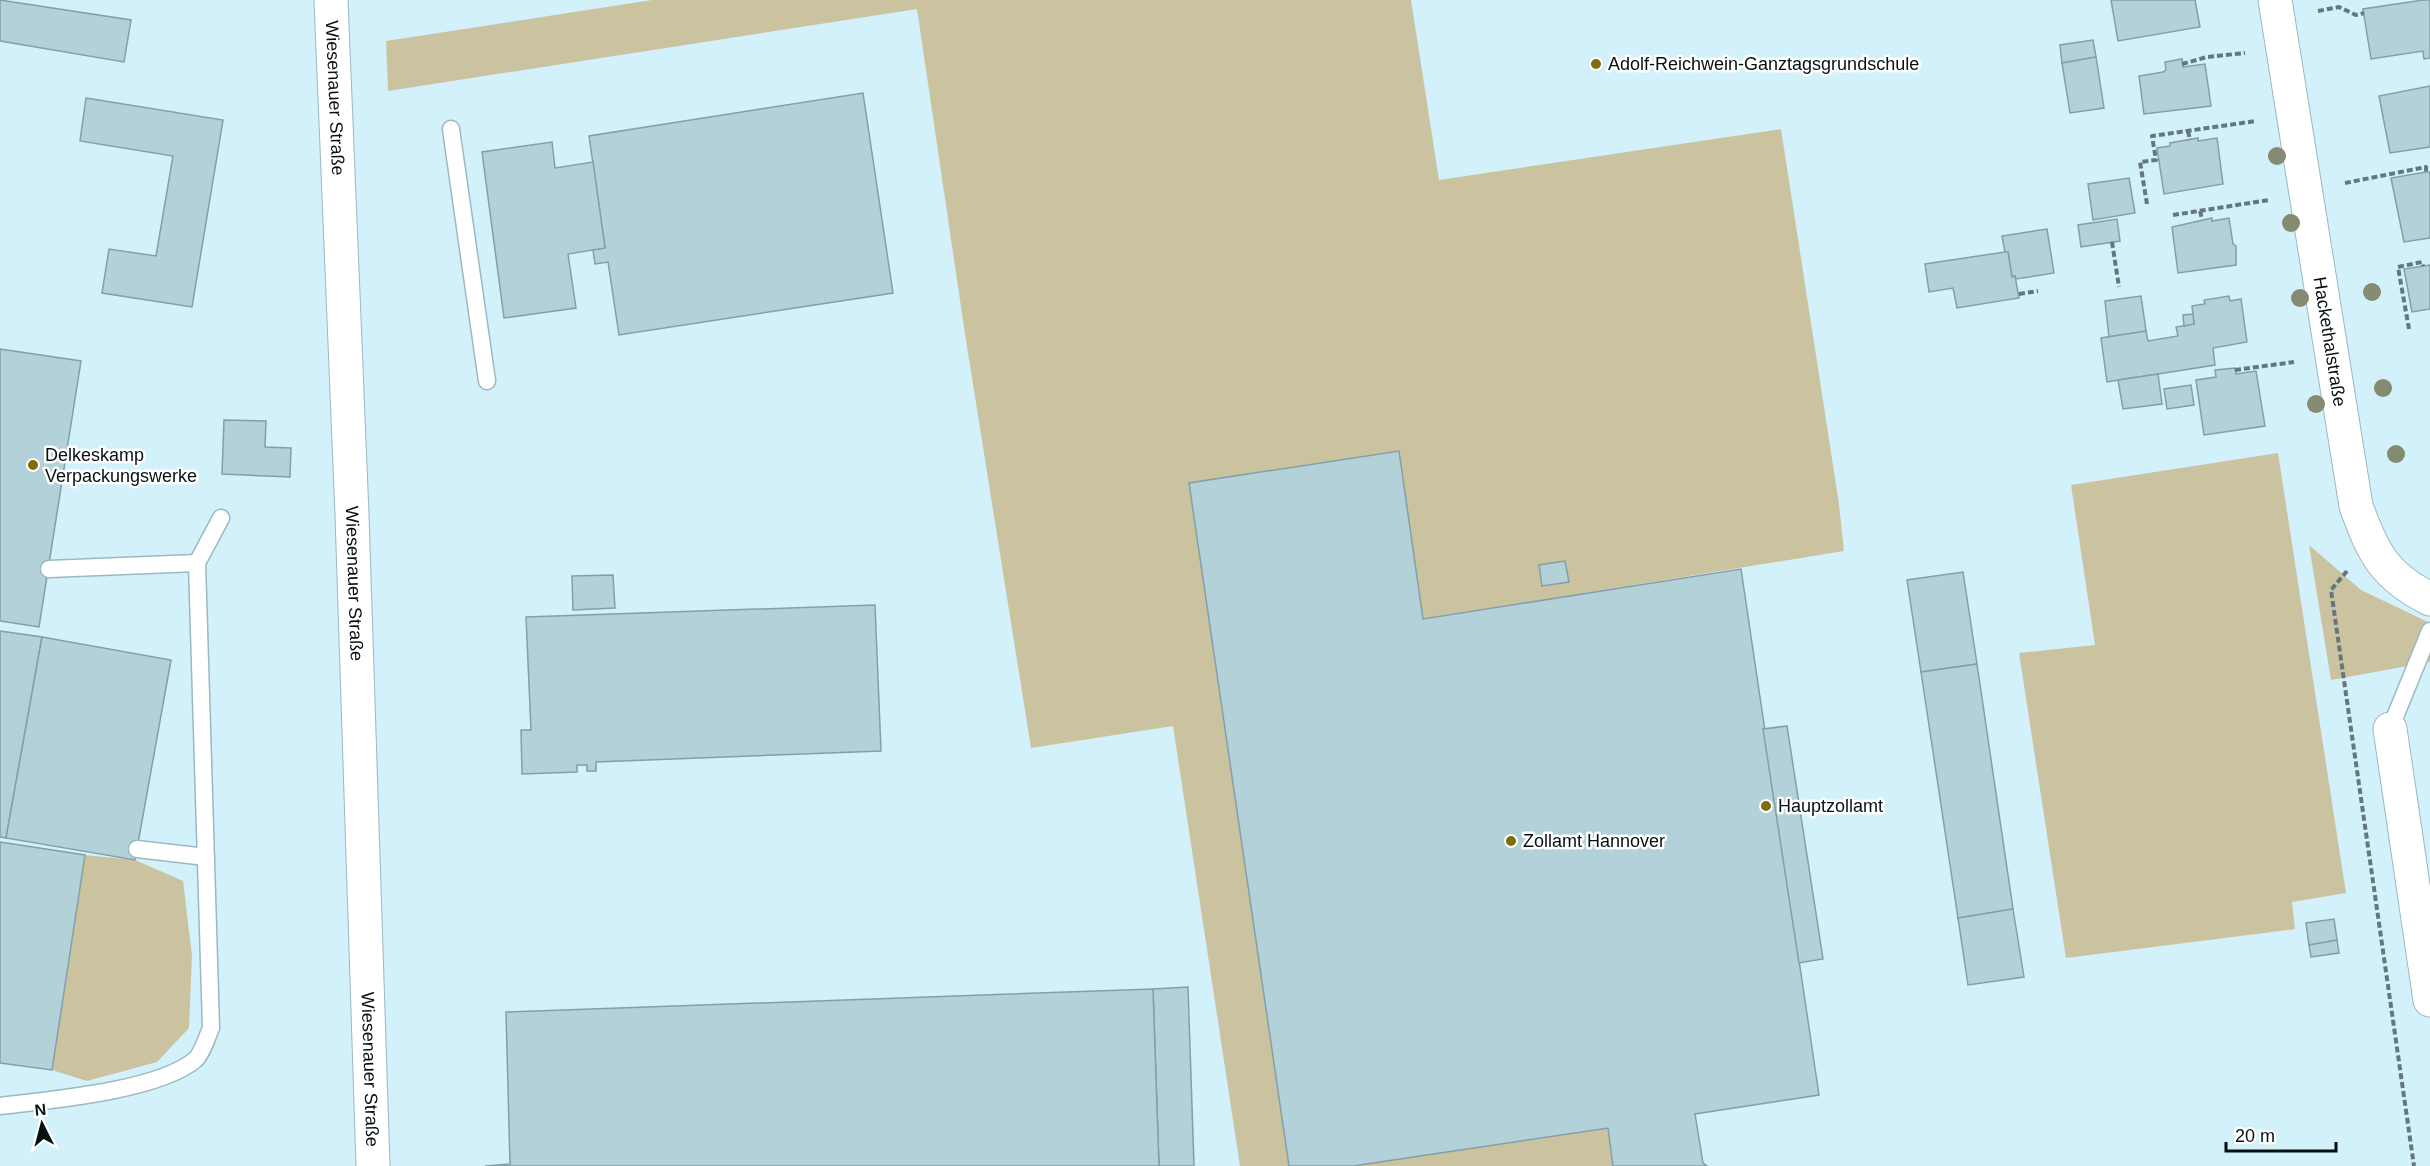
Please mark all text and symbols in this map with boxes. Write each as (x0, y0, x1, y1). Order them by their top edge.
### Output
street label: Wiesenauer Straße (322, 20, 348, 176)
place label: Adolf-Reichwein-Ganztagsgrundschule (1608, 54, 1919, 74)
marker: Adolf-Reichwein-Ganztagsgrundschule (1589, 57, 1603, 71)
street label: Hackethalstraße (2309, 275, 2350, 408)
place label: Delkeskamp Verpackungswerke (45, 445, 197, 486)
marker: Delkeskamp Verpackungswerke (26, 458, 40, 472)
street label: Wiesenauer Straße (342, 506, 367, 661)
place label: Hauptzollamt (1778, 796, 1883, 816)
marker: Hauptzollamt (1759, 799, 1773, 813)
place label: Zollamt Hannover (1523, 831, 1665, 851)
marker: Zollamt Hannover (1504, 834, 1518, 848)
street label: Wiesenauer Straße (357, 991, 382, 1147)
north arrow (12, 1094, 72, 1154)
text: N (34, 1101, 47, 1119)
scale bar (2226, 1115, 2336, 1153)
text: 20 m (2235, 1126, 2275, 1146)

